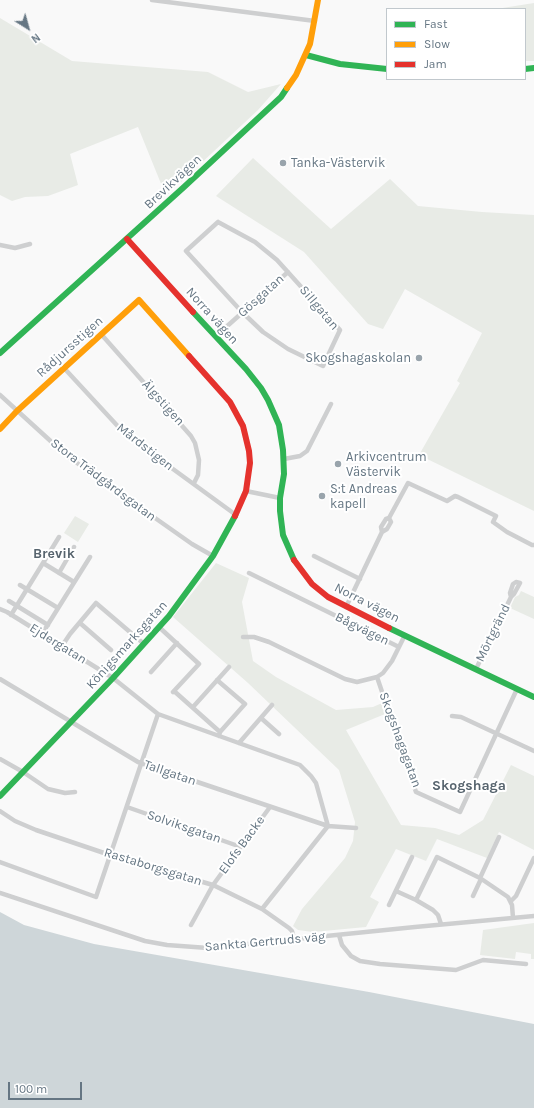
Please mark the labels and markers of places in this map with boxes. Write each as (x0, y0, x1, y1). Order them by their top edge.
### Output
place label: Tanka-Västervik (291, 155, 385, 171)
marker: Tanka-Västervik (278, 158, 288, 168)
place label: Skogshagaskolan (305, 350, 411, 366)
marker: Skogshagaskolan (414, 353, 424, 363)
place label: Arkivcentrum Västervik (346, 449, 427, 480)
marker: Arkivcentrum Västervik (333, 459, 343, 469)
place label: S:t Andreas kapell (330, 481, 397, 512)
marker: S:t Andreas kapell (317, 491, 327, 501)

